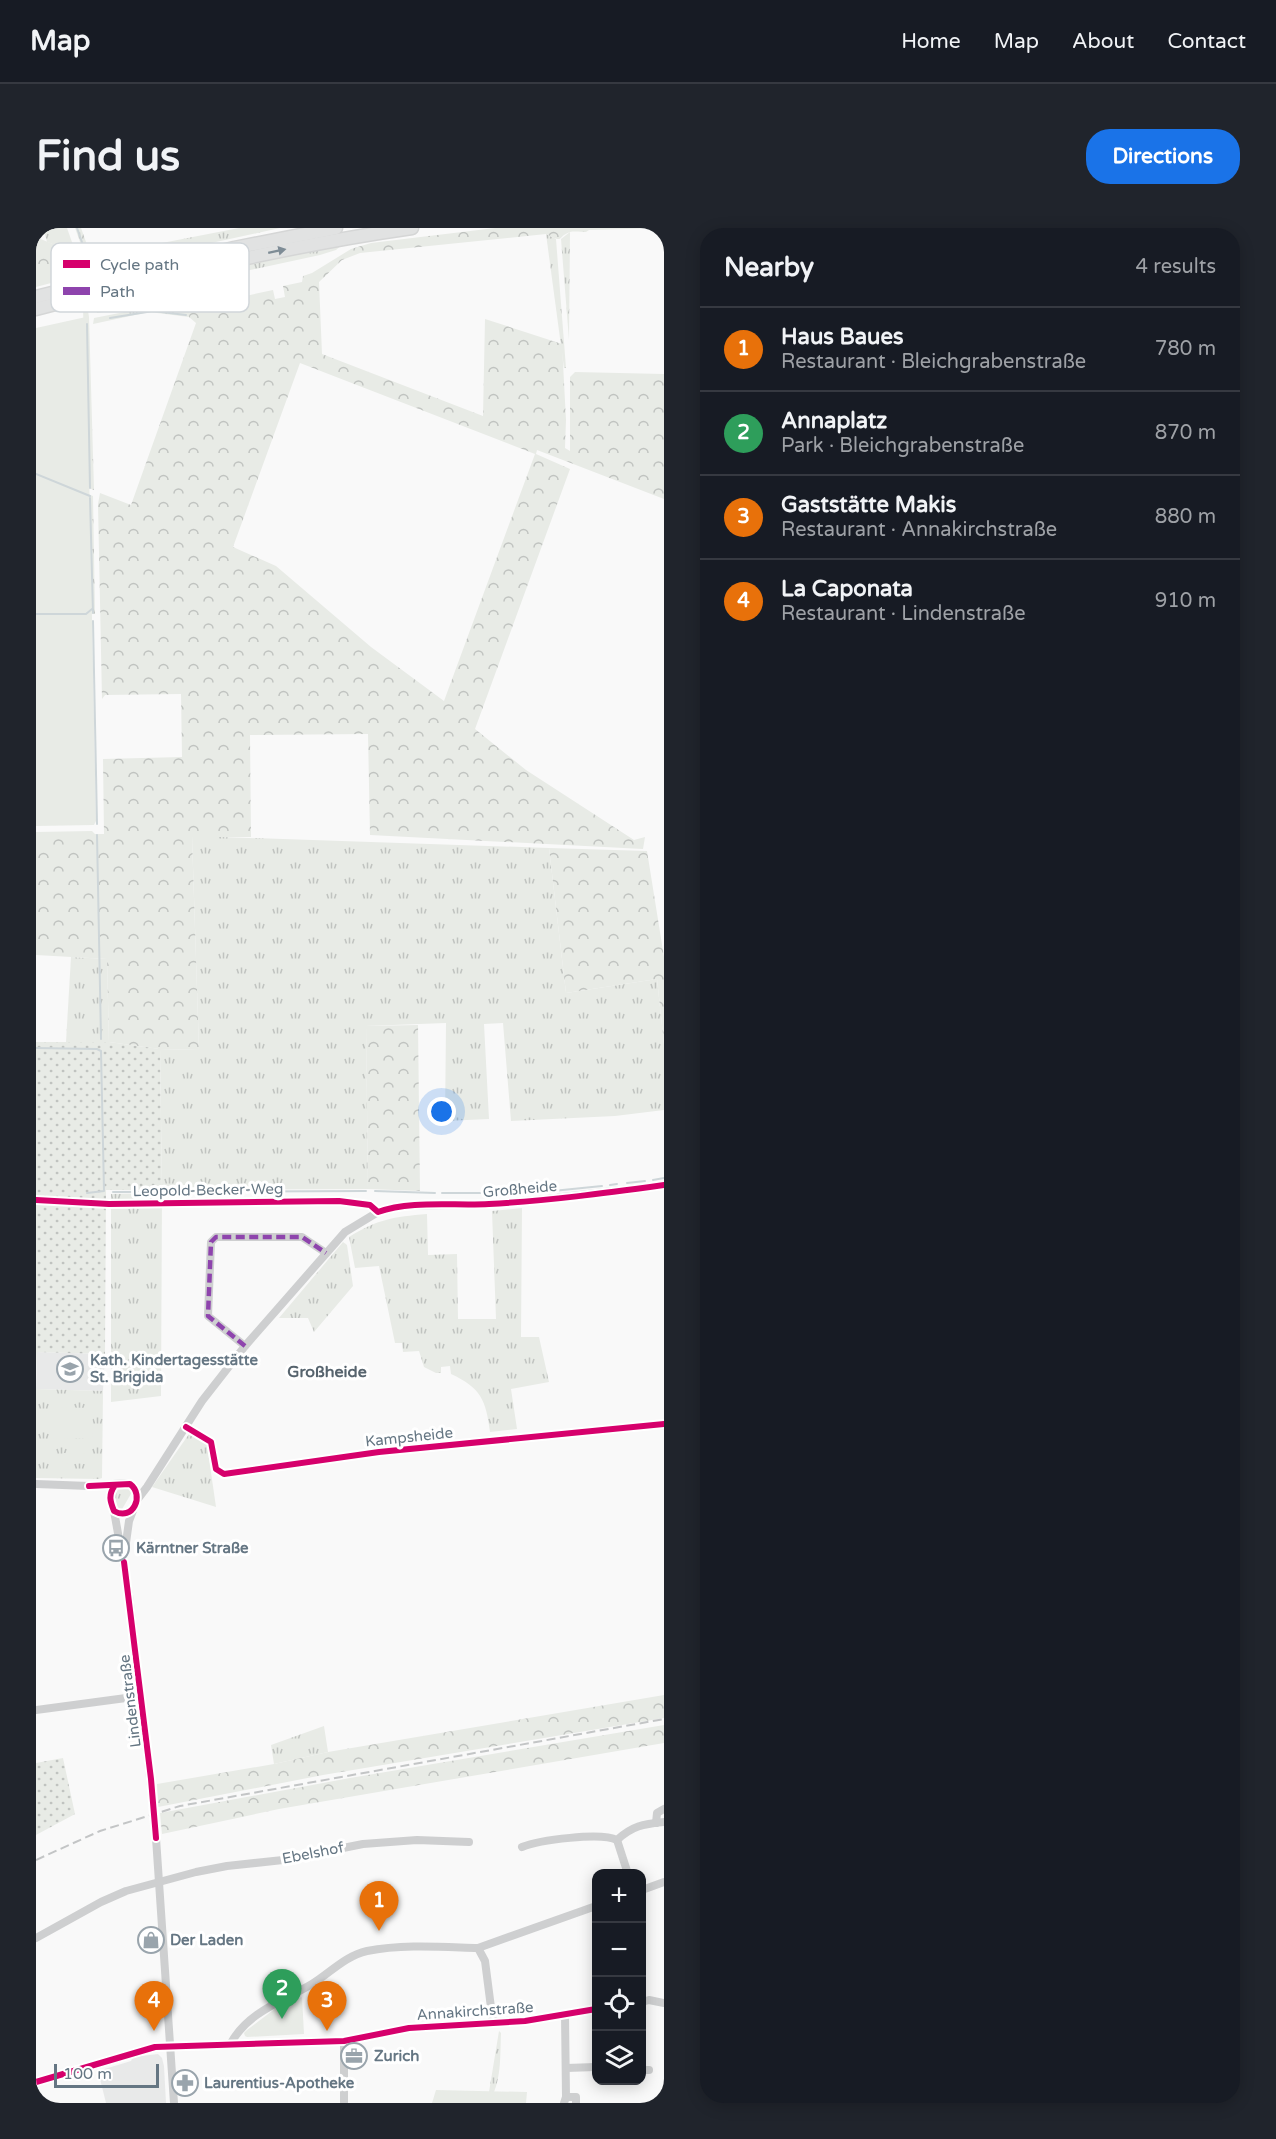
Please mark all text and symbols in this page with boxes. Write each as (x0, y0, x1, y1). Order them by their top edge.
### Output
text: Map (30, 24, 90, 58)
text: Home (901, 29, 961, 54)
text: Map (994, 29, 1039, 54)
text: About (1072, 29, 1134, 54)
text: Contact (1167, 29, 1246, 54)
button: Directions (1086, 129, 1240, 184)
text: Find us (36, 131, 180, 182)
legend (51, 243, 249, 312)
one-way arrow (267, 246, 286, 255)
text: Nearby (724, 252, 814, 283)
text: Cycle path (100, 255, 179, 275)
text: 4 results (1136, 255, 1216, 279)
text: Path (100, 282, 135, 302)
text: Haus Baues (781, 324, 904, 350)
text: 1 (737, 337, 750, 361)
text: 780 m (1155, 337, 1216, 361)
text: Restaurant · Bleichgrabenstraße (781, 350, 1086, 374)
text: Annaplatz (781, 408, 887, 434)
text: 2 (737, 421, 750, 445)
text: 870 m (1155, 421, 1216, 445)
text: Park · Bleichgrabenstraße (781, 434, 1024, 458)
text: Gaststätte Makis (781, 492, 956, 518)
text: 3 (737, 505, 750, 529)
text: 880 m (1155, 505, 1216, 529)
text: Restaurant · Annakirchstraße (781, 518, 1057, 542)
text: La Caponata (781, 576, 913, 602)
text: 4 (737, 589, 750, 613)
text: 910 m (1155, 589, 1216, 613)
text: Restaurant · Lindenstraße (781, 602, 1025, 626)
your location (427, 1097, 456, 1126)
street label: Großheide (482, 1177, 558, 1201)
street label: Leopold-Becker-Weg (132, 1180, 284, 1200)
place label: Kath. Kindertagesstätte St. Brigida (90, 1351, 258, 1387)
school or university icon: Kath. Kindertagesstätte St. Brigida (55, 1354, 85, 1384)
district label: Großheide (287, 1362, 367, 1382)
street label: Kampsheide (364, 1423, 454, 1451)
bus stop icon: Kärntner Straße (101, 1533, 131, 1563)
place label: Kärntner Straße (136, 1539, 249, 1557)
street label: Lindenstraße (115, 1654, 145, 1748)
street label: Ebelshof (281, 1838, 346, 1868)
map controls (592, 1869, 646, 2085)
button: + (592, 1869, 646, 1923)
pin: 1 (360, 1882, 398, 1931)
button: − (592, 1923, 646, 1977)
shop icon: Der Laden (136, 1925, 166, 1955)
place label: Der Laden (170, 1931, 243, 1949)
pin: 2 (262, 1970, 302, 2019)
button: locate (592, 1977, 646, 2031)
pin: 4 (134, 1982, 174, 2031)
pin: 3 (308, 1982, 346, 2031)
street label: Annakirchstraße (416, 1998, 534, 2024)
button: layers (592, 2031, 646, 2085)
office icon: Zurich (339, 2041, 369, 2071)
place label: Zurich (374, 2047, 419, 2065)
scale bar (54, 2061, 159, 2088)
text: 100 m (63, 2064, 112, 2084)
pharmacy icon: Laurentius-Apotheke (170, 2068, 200, 2098)
place label: Laurentius-Apotheke (204, 2074, 355, 2093)

